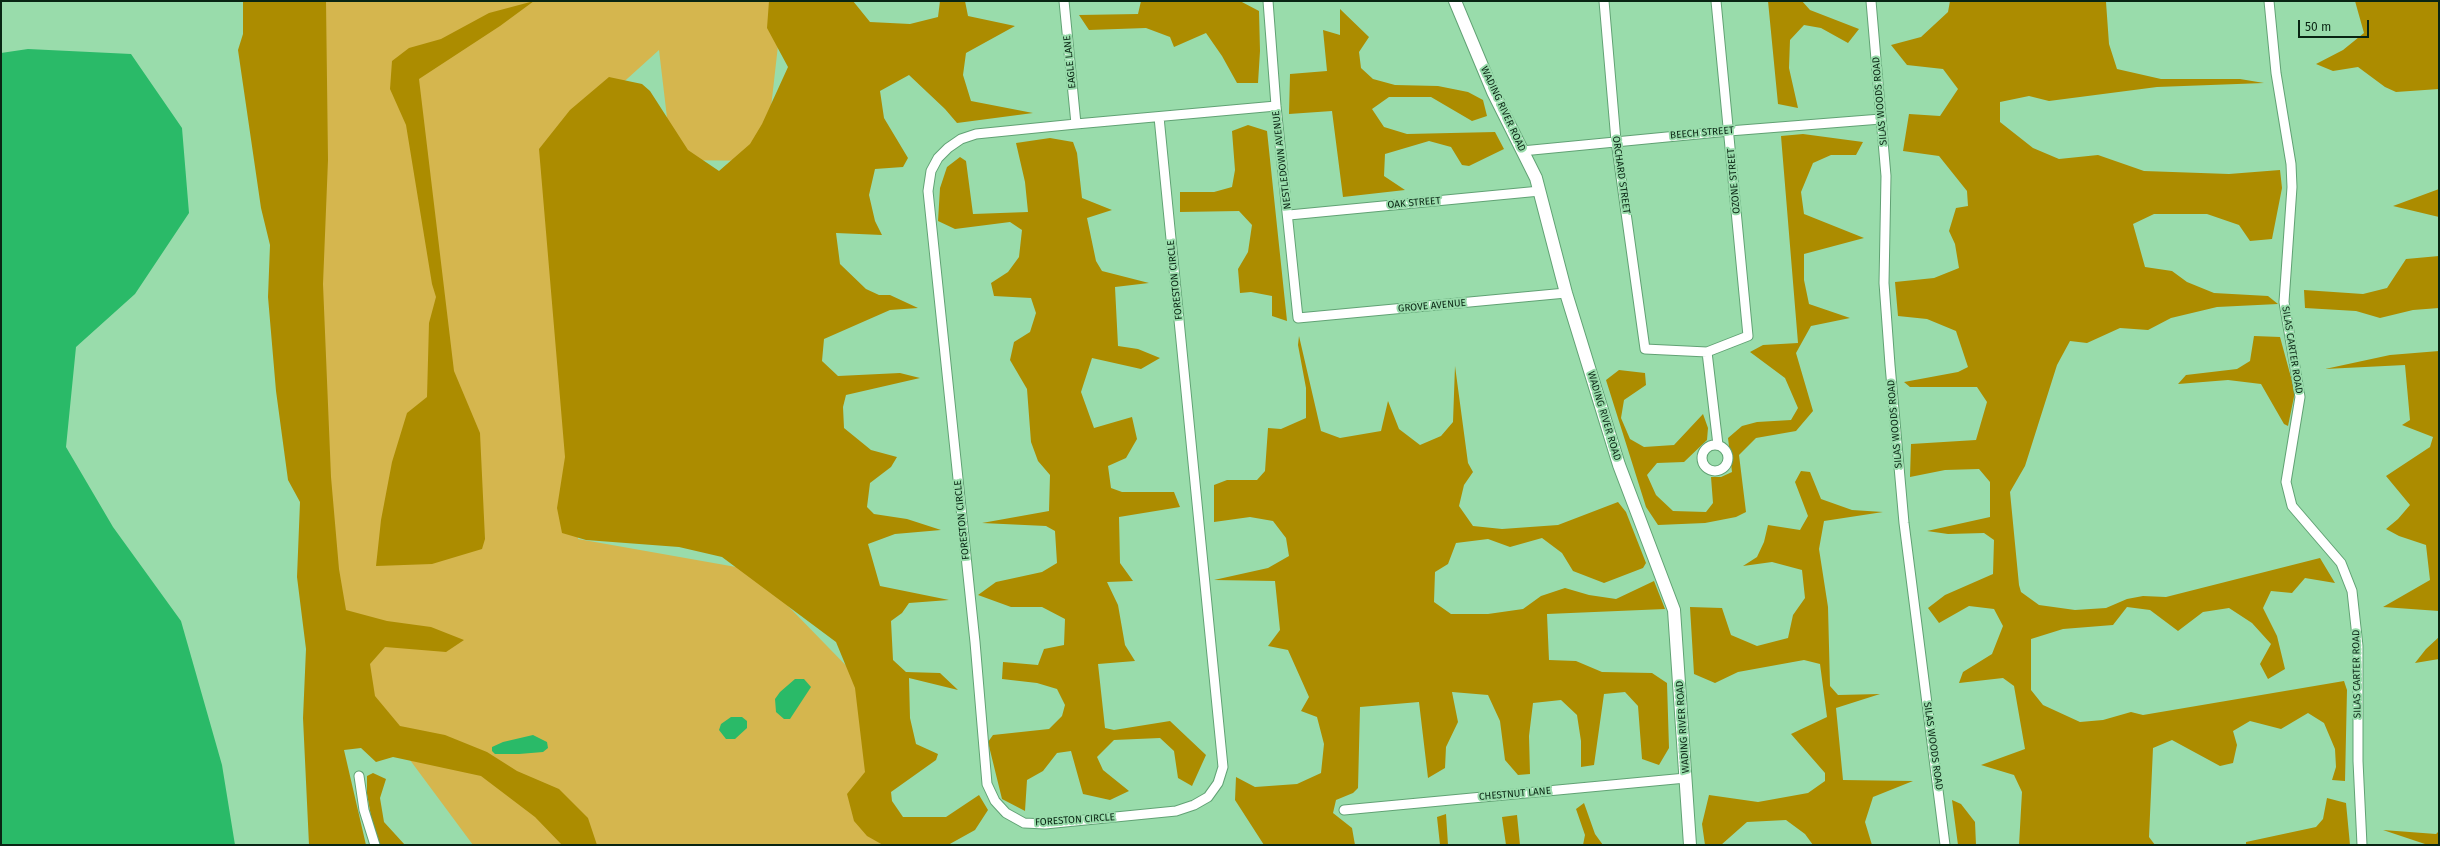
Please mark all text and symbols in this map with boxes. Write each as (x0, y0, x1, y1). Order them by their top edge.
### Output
scale bar (2300, 12, 2371, 38)
text: 50 m (2305, 20, 2331, 34)
street label: EAGLE LANE (1061, 35, 1079, 89)
street label: SILAS WOODS ROAD (1870, 56, 1890, 146)
street label: WADING RIVER ROAD (1478, 64, 1528, 154)
street label: NESTLEDOWN AVENUE (1270, 110, 1294, 210)
street label: BEECH STREET (1670, 124, 1734, 142)
street label: ORCHARD STREET (1610, 135, 1632, 215)
street label: OZONE STREET (1725, 148, 1743, 214)
street label: OAK STREET (1387, 195, 1441, 211)
street label: FORESTON CIRCLE (1165, 240, 1185, 320)
street label: GROVE AVENUE (1398, 297, 1466, 315)
street label: SILAS CARTER ROAD (2279, 305, 2305, 395)
street label: WADING RIVER ROAD (1585, 370, 1623, 462)
street label: SILAS WOODS ROAD (1885, 379, 1905, 469)
street label: FORESTON CIRCLE (952, 480, 972, 560)
street label: SILAS CARTER ROAD (2350, 630, 2364, 718)
street label: WADING RIVER ROAD (1674, 680, 1692, 774)
street label: SILAS WOODS ROAD (1921, 701, 1945, 791)
street label: CHESTNUT LANE (1479, 785, 1551, 803)
street label: FORESTON CIRCLE (1035, 811, 1115, 829)

